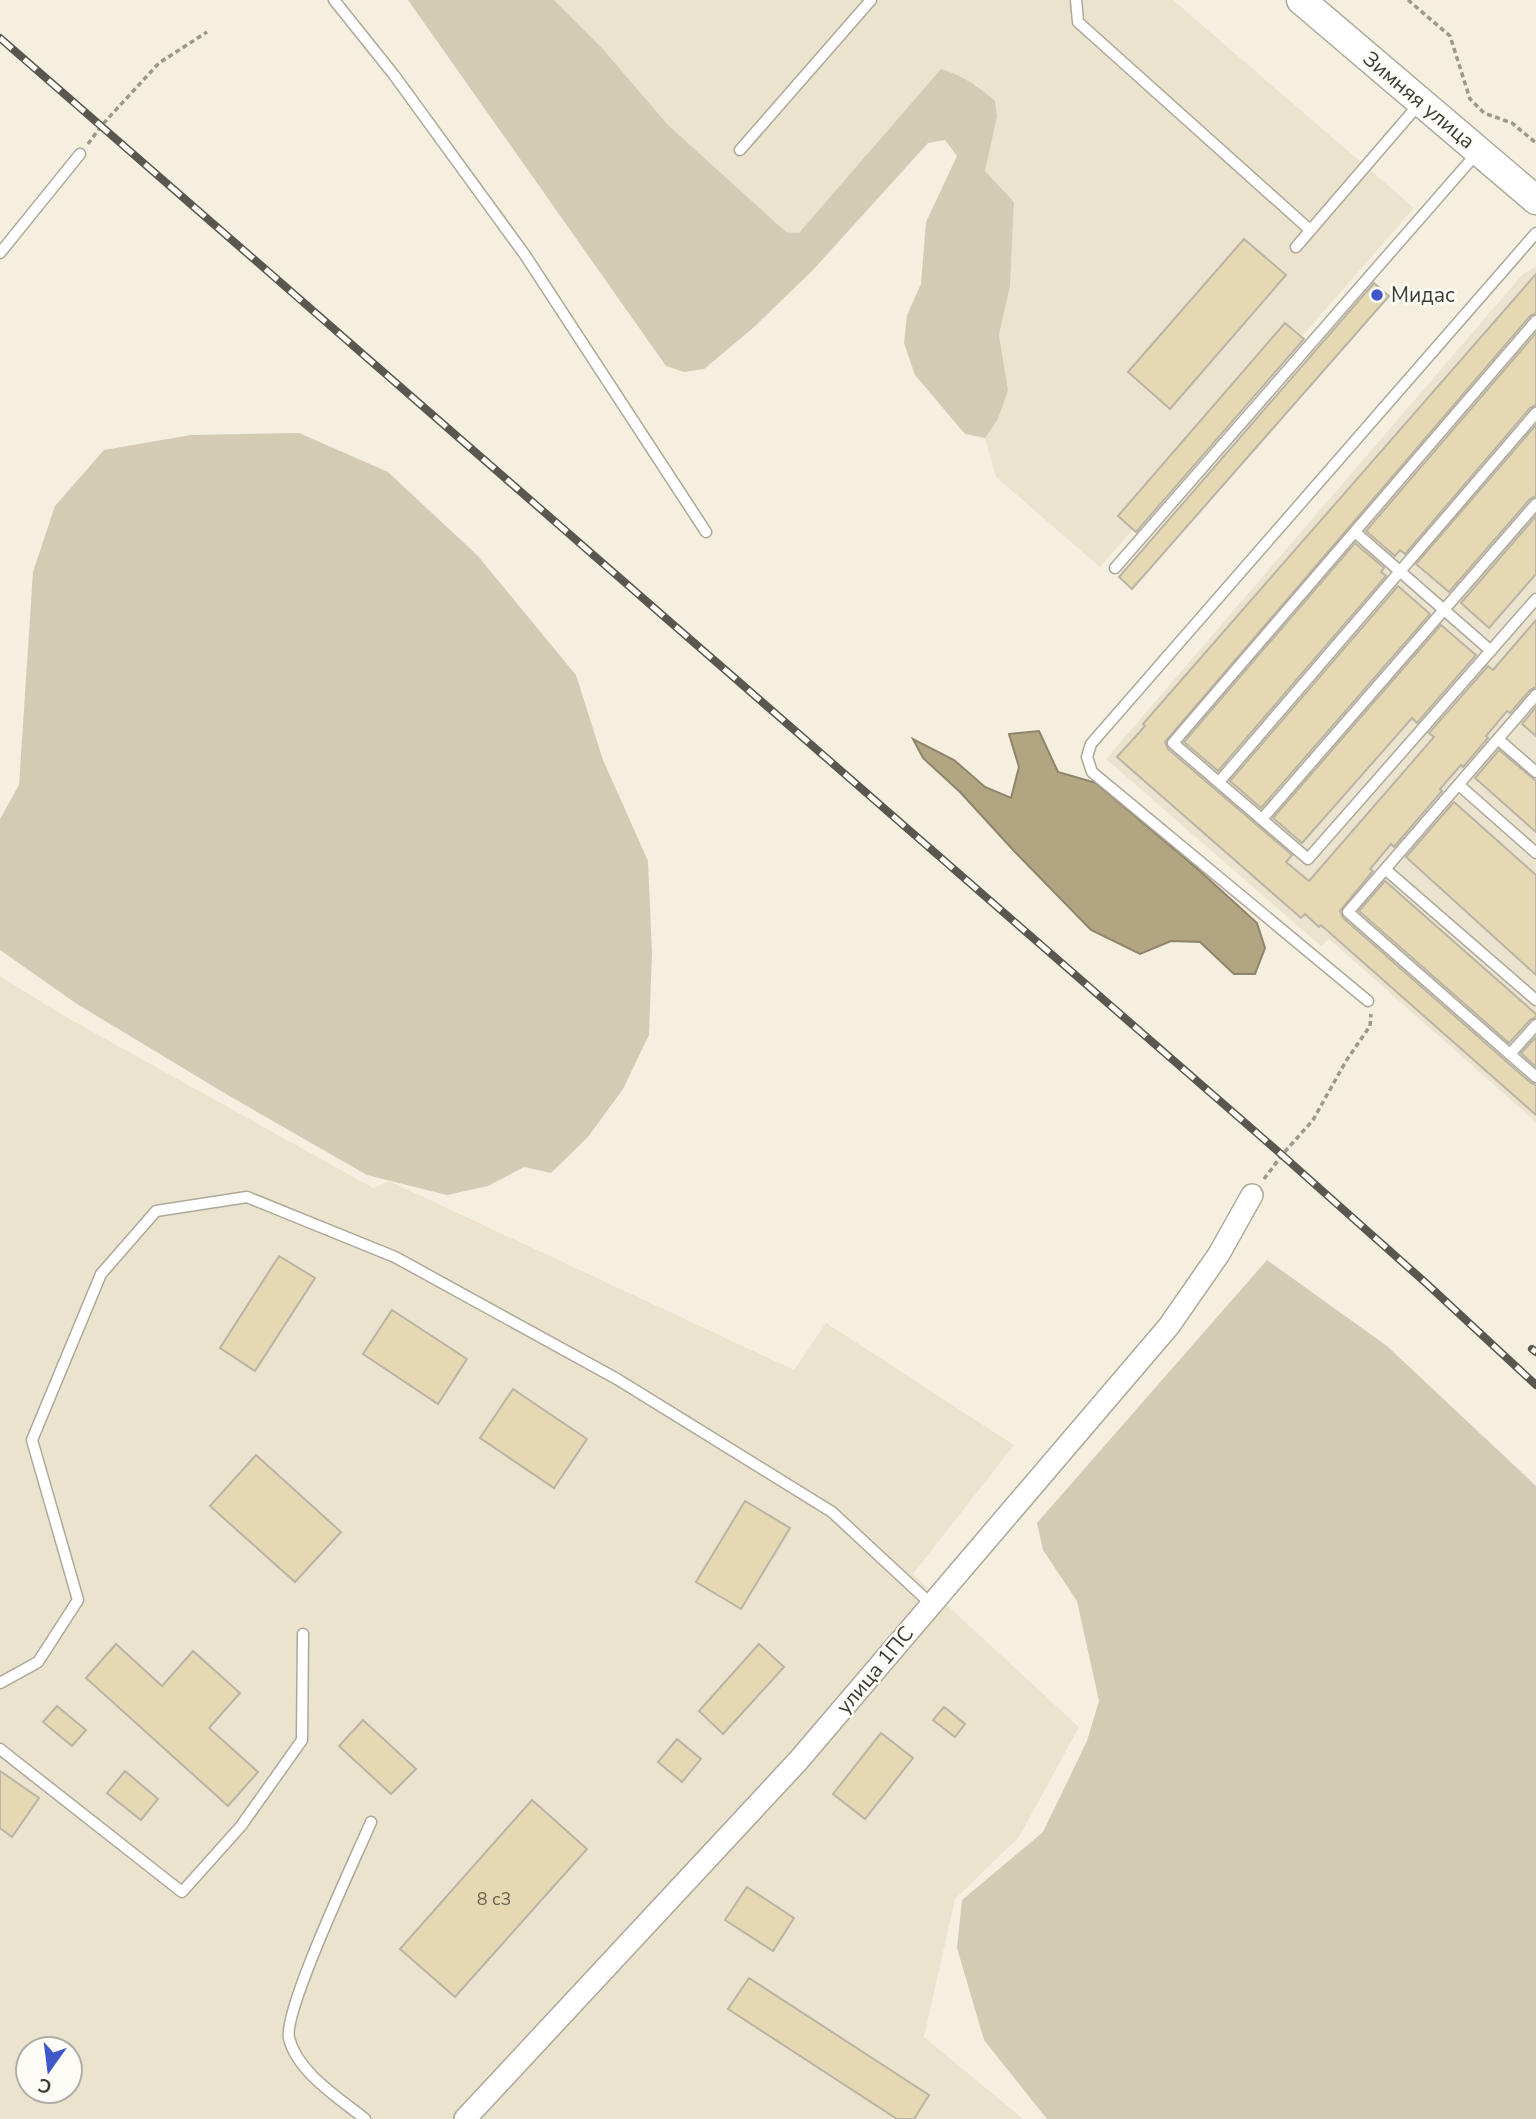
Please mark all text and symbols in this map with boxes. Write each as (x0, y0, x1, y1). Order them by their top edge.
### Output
street label: Зимняя улица (1357, 45, 1481, 155)
place label: Мидас (1391, 281, 1455, 309)
marker: Мидас (1369, 287, 1385, 303)
street label: улица 1ПС (830, 1620, 920, 1720)
house number: 8 с3 (477, 1887, 511, 1911)
north arrow (14, 2035, 84, 2105)
text: С (36, 2071, 55, 2100)

